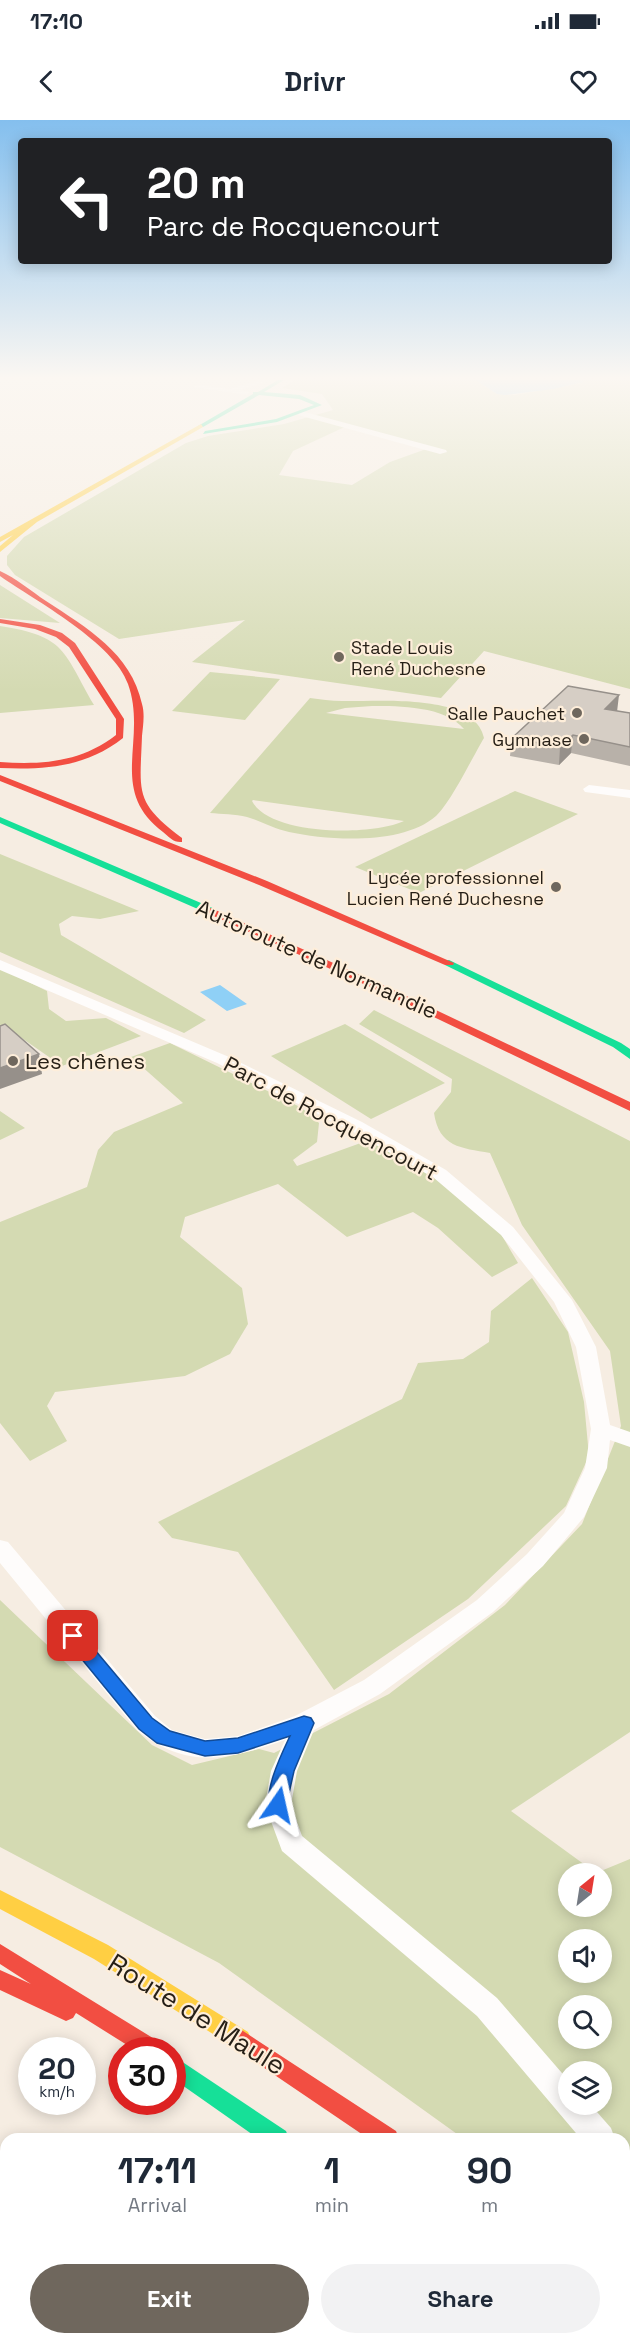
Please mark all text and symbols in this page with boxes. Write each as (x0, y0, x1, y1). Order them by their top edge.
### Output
text: 17:10 (30, 7, 83, 35)
text: Drivr (284, 64, 346, 99)
icon: back (30, 65, 63, 98)
icon: heart (567, 65, 600, 98)
text: 20 m (147, 157, 246, 210)
icon: left (48, 162, 126, 240)
text: Parc de Rocquencourt (147, 209, 440, 244)
place label: Stade Louis René Duchesne (351, 636, 486, 680)
marker: Stade Louis René Duchesne (332, 650, 346, 664)
place label: Salle Pauchet (447, 702, 565, 725)
marker: Salle Pauchet (570, 706, 584, 720)
place label: Gymnase (492, 728, 572, 751)
marker: Gymnase (577, 732, 591, 746)
place label: Lycée professionnel Lucien René Duchesne (347, 866, 544, 910)
marker: Lycée professionnel Lucien René Duchesne (549, 880, 563, 894)
street label: Autoroute de Normandie (192, 893, 442, 1025)
place label: Les chênes (25, 1047, 145, 1075)
street label: Parc de Rocquencourt (219, 1050, 443, 1186)
marker: Les chênes (6, 1054, 20, 1068)
pin (47, 1610, 98, 1661)
icon: arrive (56, 1619, 89, 1652)
position arrow (246, 1773, 310, 1837)
north arrow (558, 1863, 612, 1917)
map controls (558, 1863, 612, 2115)
button: sound (558, 1929, 612, 1983)
street label: Route de Maule (102, 1945, 292, 2083)
button: search (558, 1995, 612, 2049)
speed limit sign: 30 (108, 2037, 186, 2115)
text: 20 (38, 2049, 76, 2088)
button: layers (558, 2061, 612, 2115)
text: km/h (39, 2082, 75, 2101)
text: 17:11 (118, 2148, 197, 2194)
text: 1 (324, 2148, 340, 2194)
text: 90 (467, 2148, 512, 2194)
text: Arrival (128, 2192, 187, 2218)
text: min (315, 2192, 349, 2218)
text: m (481, 2192, 498, 2218)
button: Exit (30, 2264, 309, 2333)
button: Share (321, 2264, 600, 2333)

